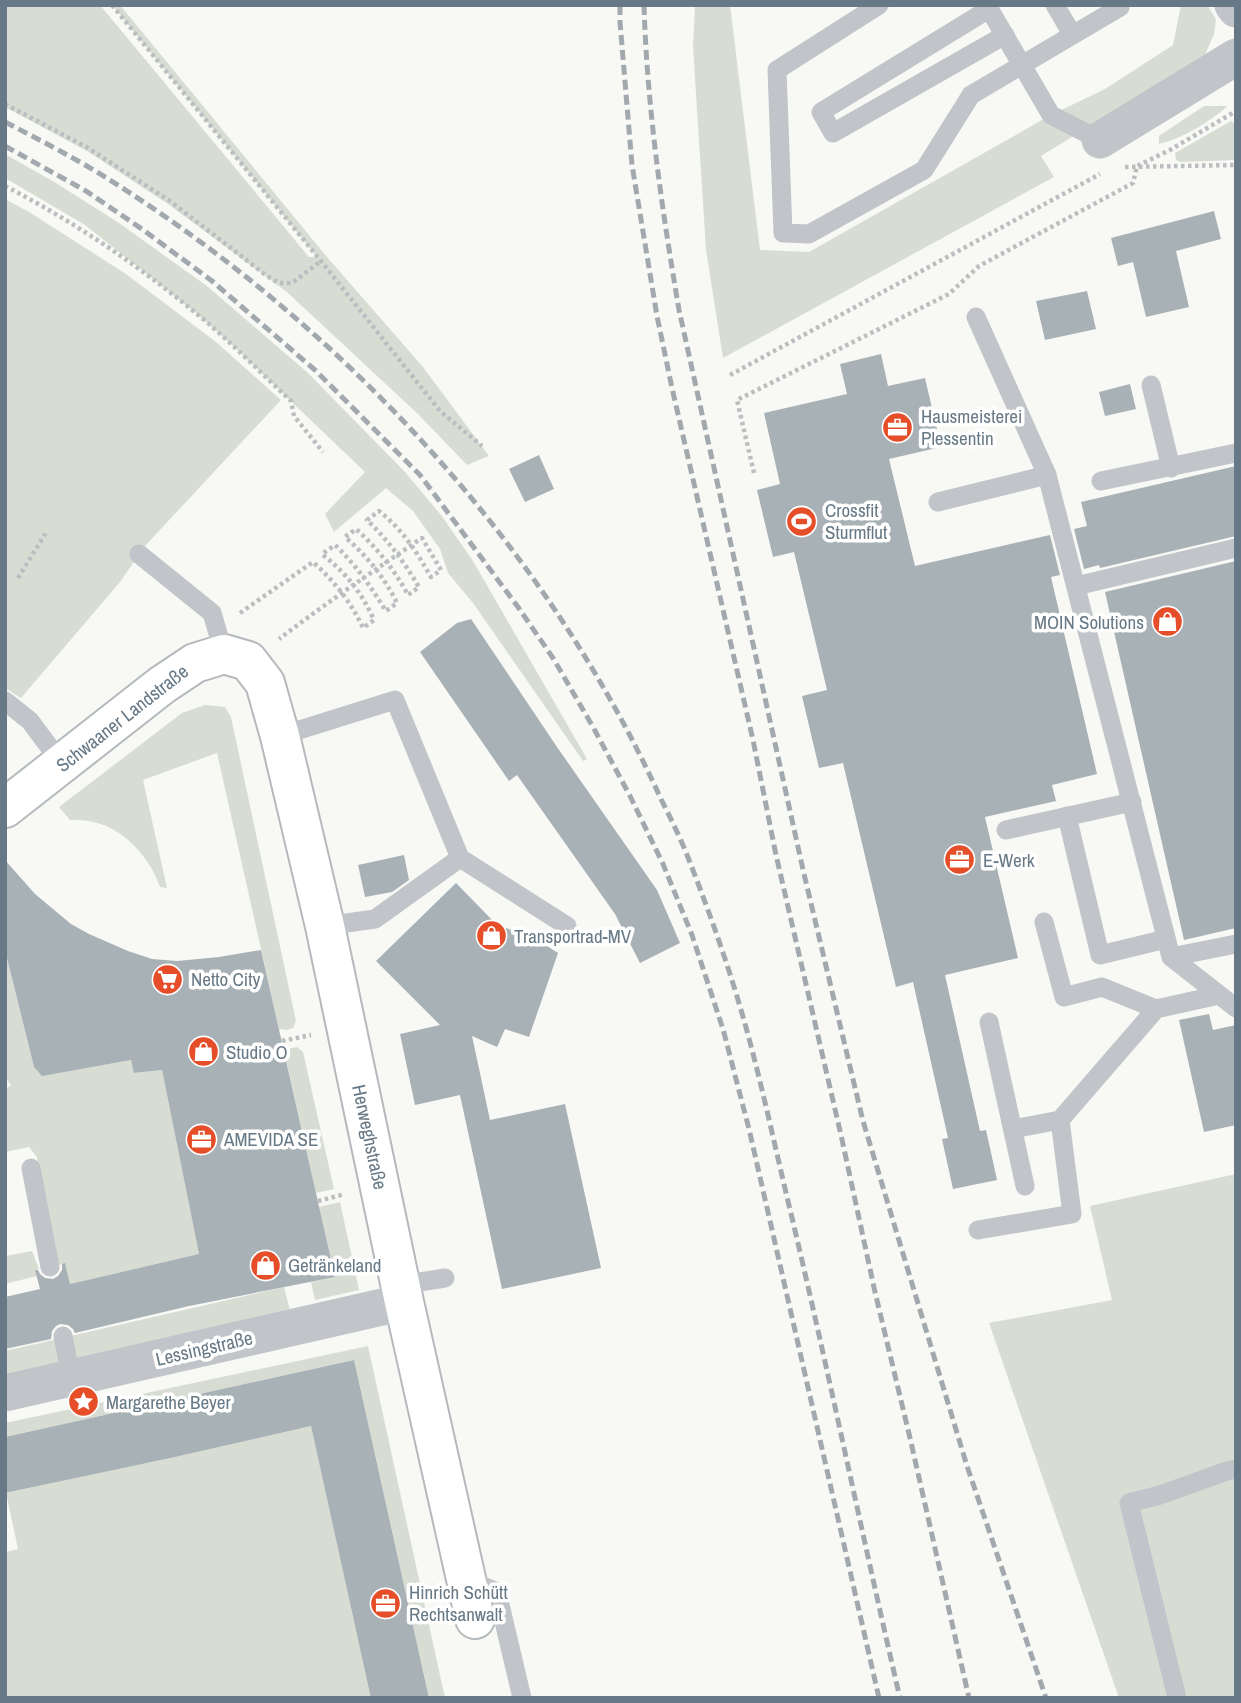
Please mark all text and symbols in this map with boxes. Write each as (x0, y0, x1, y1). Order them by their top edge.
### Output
place label: Hausmeisterei Plessentin (921, 403, 1022, 451)
office icon: Hausmeisterei Plessentin (881, 410, 915, 444)
place label: Crossfit Sturmflut (825, 497, 888, 545)
sports icon: Crossfit Sturmflut (785, 504, 819, 538)
shop icon: MOIN Solutions (1150, 605, 1184, 639)
place label: MOIN Solutions (1034, 609, 1144, 635)
street label: Schwaaner Landstraße (51, 658, 193, 778)
office icon: E-Werk (943, 843, 977, 877)
place label: E-Werk (983, 847, 1035, 873)
shop icon: Transportrad-MV (474, 919, 508, 953)
place label: Transportrad-MV (514, 923, 632, 949)
supermarket icon: Netto City (151, 962, 185, 996)
place label: Netto City (191, 966, 260, 992)
shop icon: Studio O (186, 1035, 220, 1069)
place label: Studio O (226, 1039, 288, 1065)
street label: Herweghstraße (346, 1082, 394, 1192)
office icon: AMEVIDA SE (184, 1122, 218, 1156)
place label: AMEVIDA SE (223, 1126, 318, 1152)
shop icon: Getränkeland (248, 1248, 282, 1282)
place label: Getränkeland (288, 1252, 382, 1278)
street label: Lessingstraße (153, 1324, 255, 1372)
place icon: Margarethe Beyer (66, 1385, 100, 1419)
place label: Margarethe Beyer (106, 1389, 232, 1415)
place label: Hinrich Schütt Rechtsanwalt (409, 1579, 508, 1627)
office icon: Hinrich Schütt Rechtsanwalt (369, 1586, 403, 1620)

